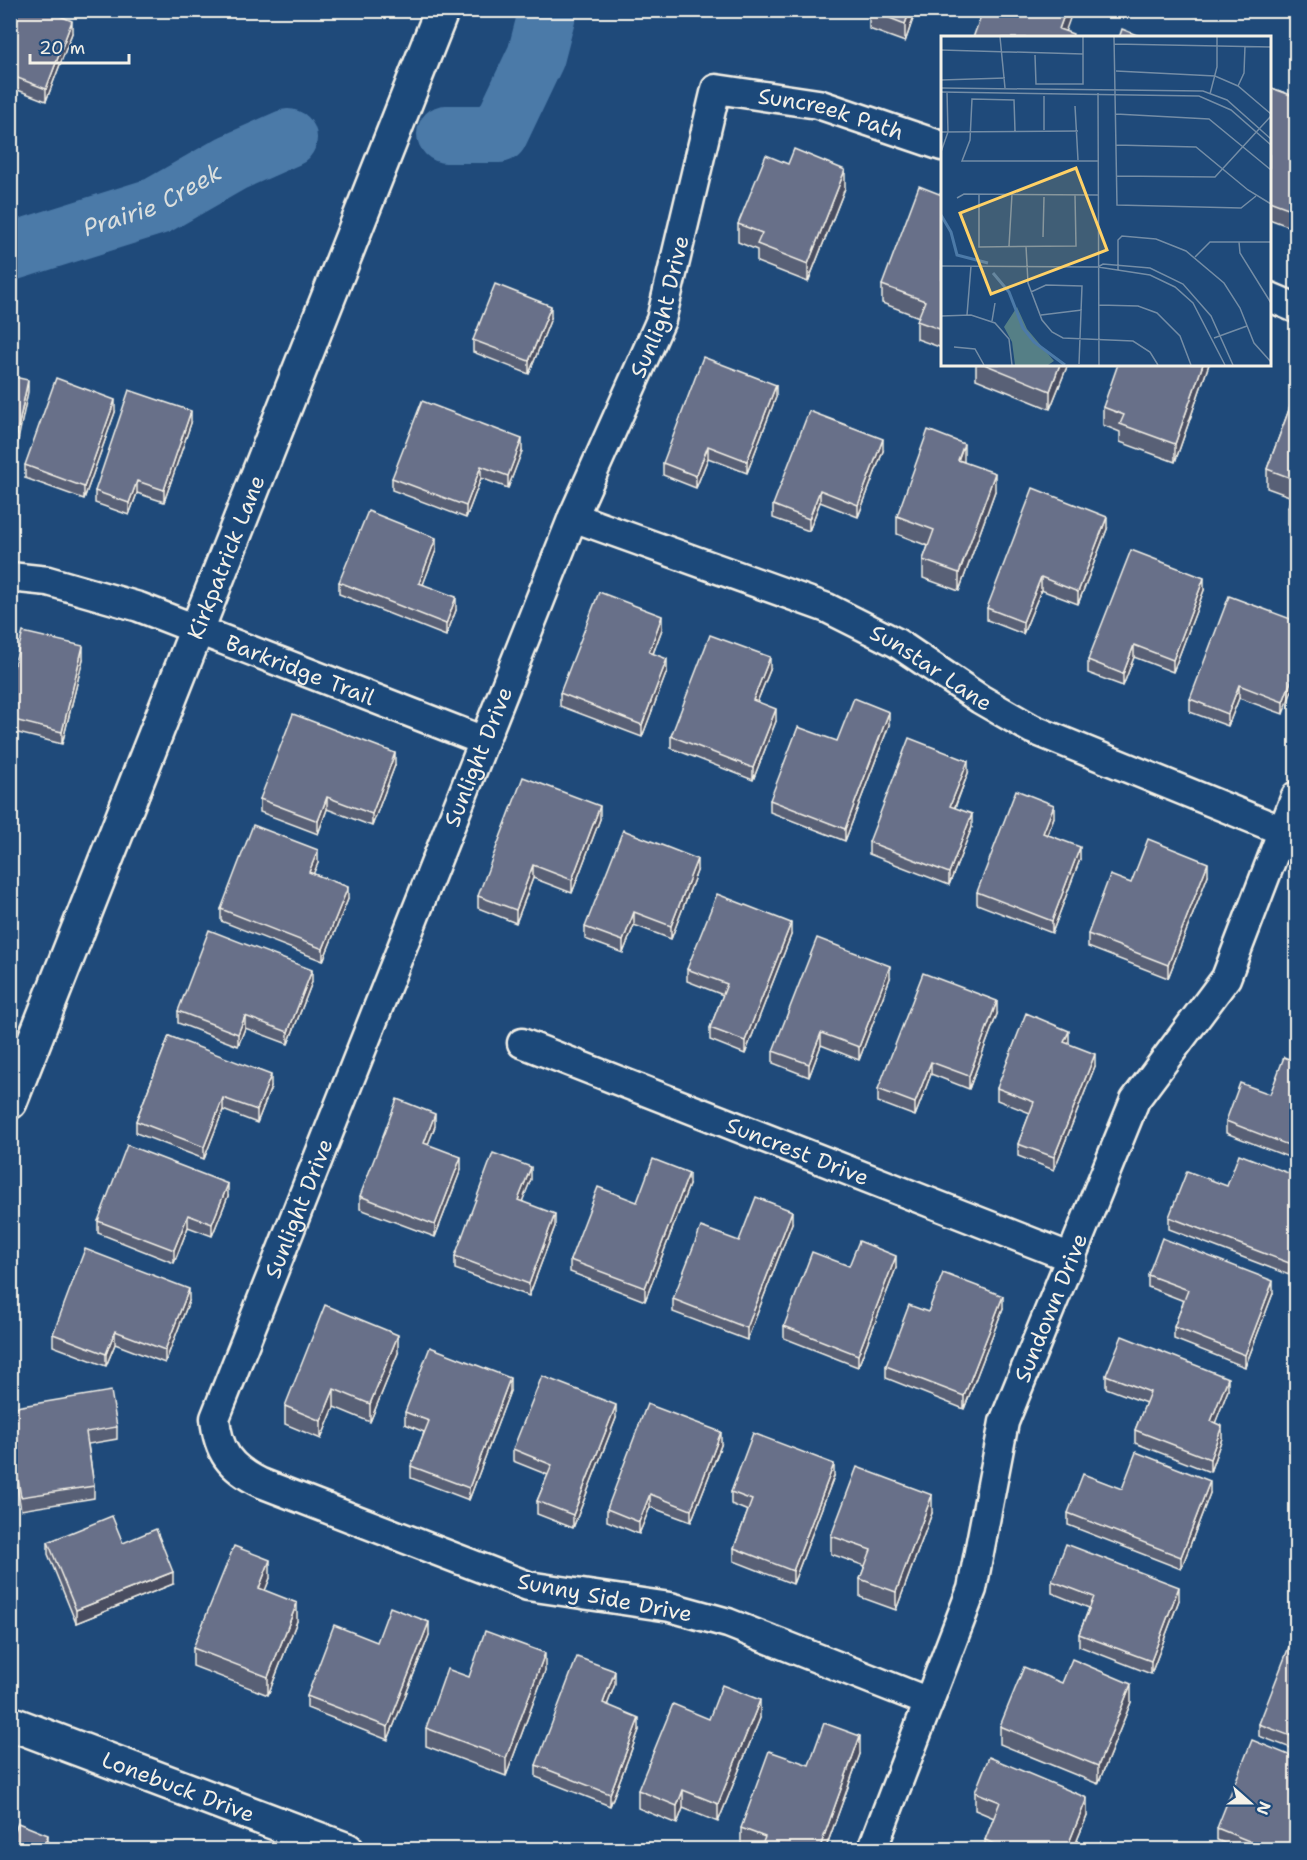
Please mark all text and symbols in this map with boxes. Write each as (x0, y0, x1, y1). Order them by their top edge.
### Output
scale bar (30, 27, 129, 65)
text: 20 m (39, 36, 85, 60)
inset map (941, 36, 1271, 366)
street label: Suncreek Path (756, 81, 908, 147)
water label: Prairie Creek (79, 156, 228, 244)
street label: Sunlight Drive (623, 233, 696, 382)
street label: Kirkpatrick Lane (180, 471, 272, 644)
street label: Sunstar Lane (865, 618, 997, 718)
street label: Barkridge Trail (222, 628, 379, 712)
street label: Sunlight Drive (437, 683, 519, 831)
street label: Suncrest Drive (722, 1110, 873, 1192)
street label: Sunlight Drive (258, 1134, 340, 1283)
street label: Sundown Drive (1008, 1229, 1094, 1387)
street label: Sunny Side Drive (515, 1566, 695, 1629)
street label: Lonebuck Drive (98, 1745, 259, 1829)
north arrow (1220, 1773, 1280, 1833)
text: N (1251, 1799, 1276, 1818)

